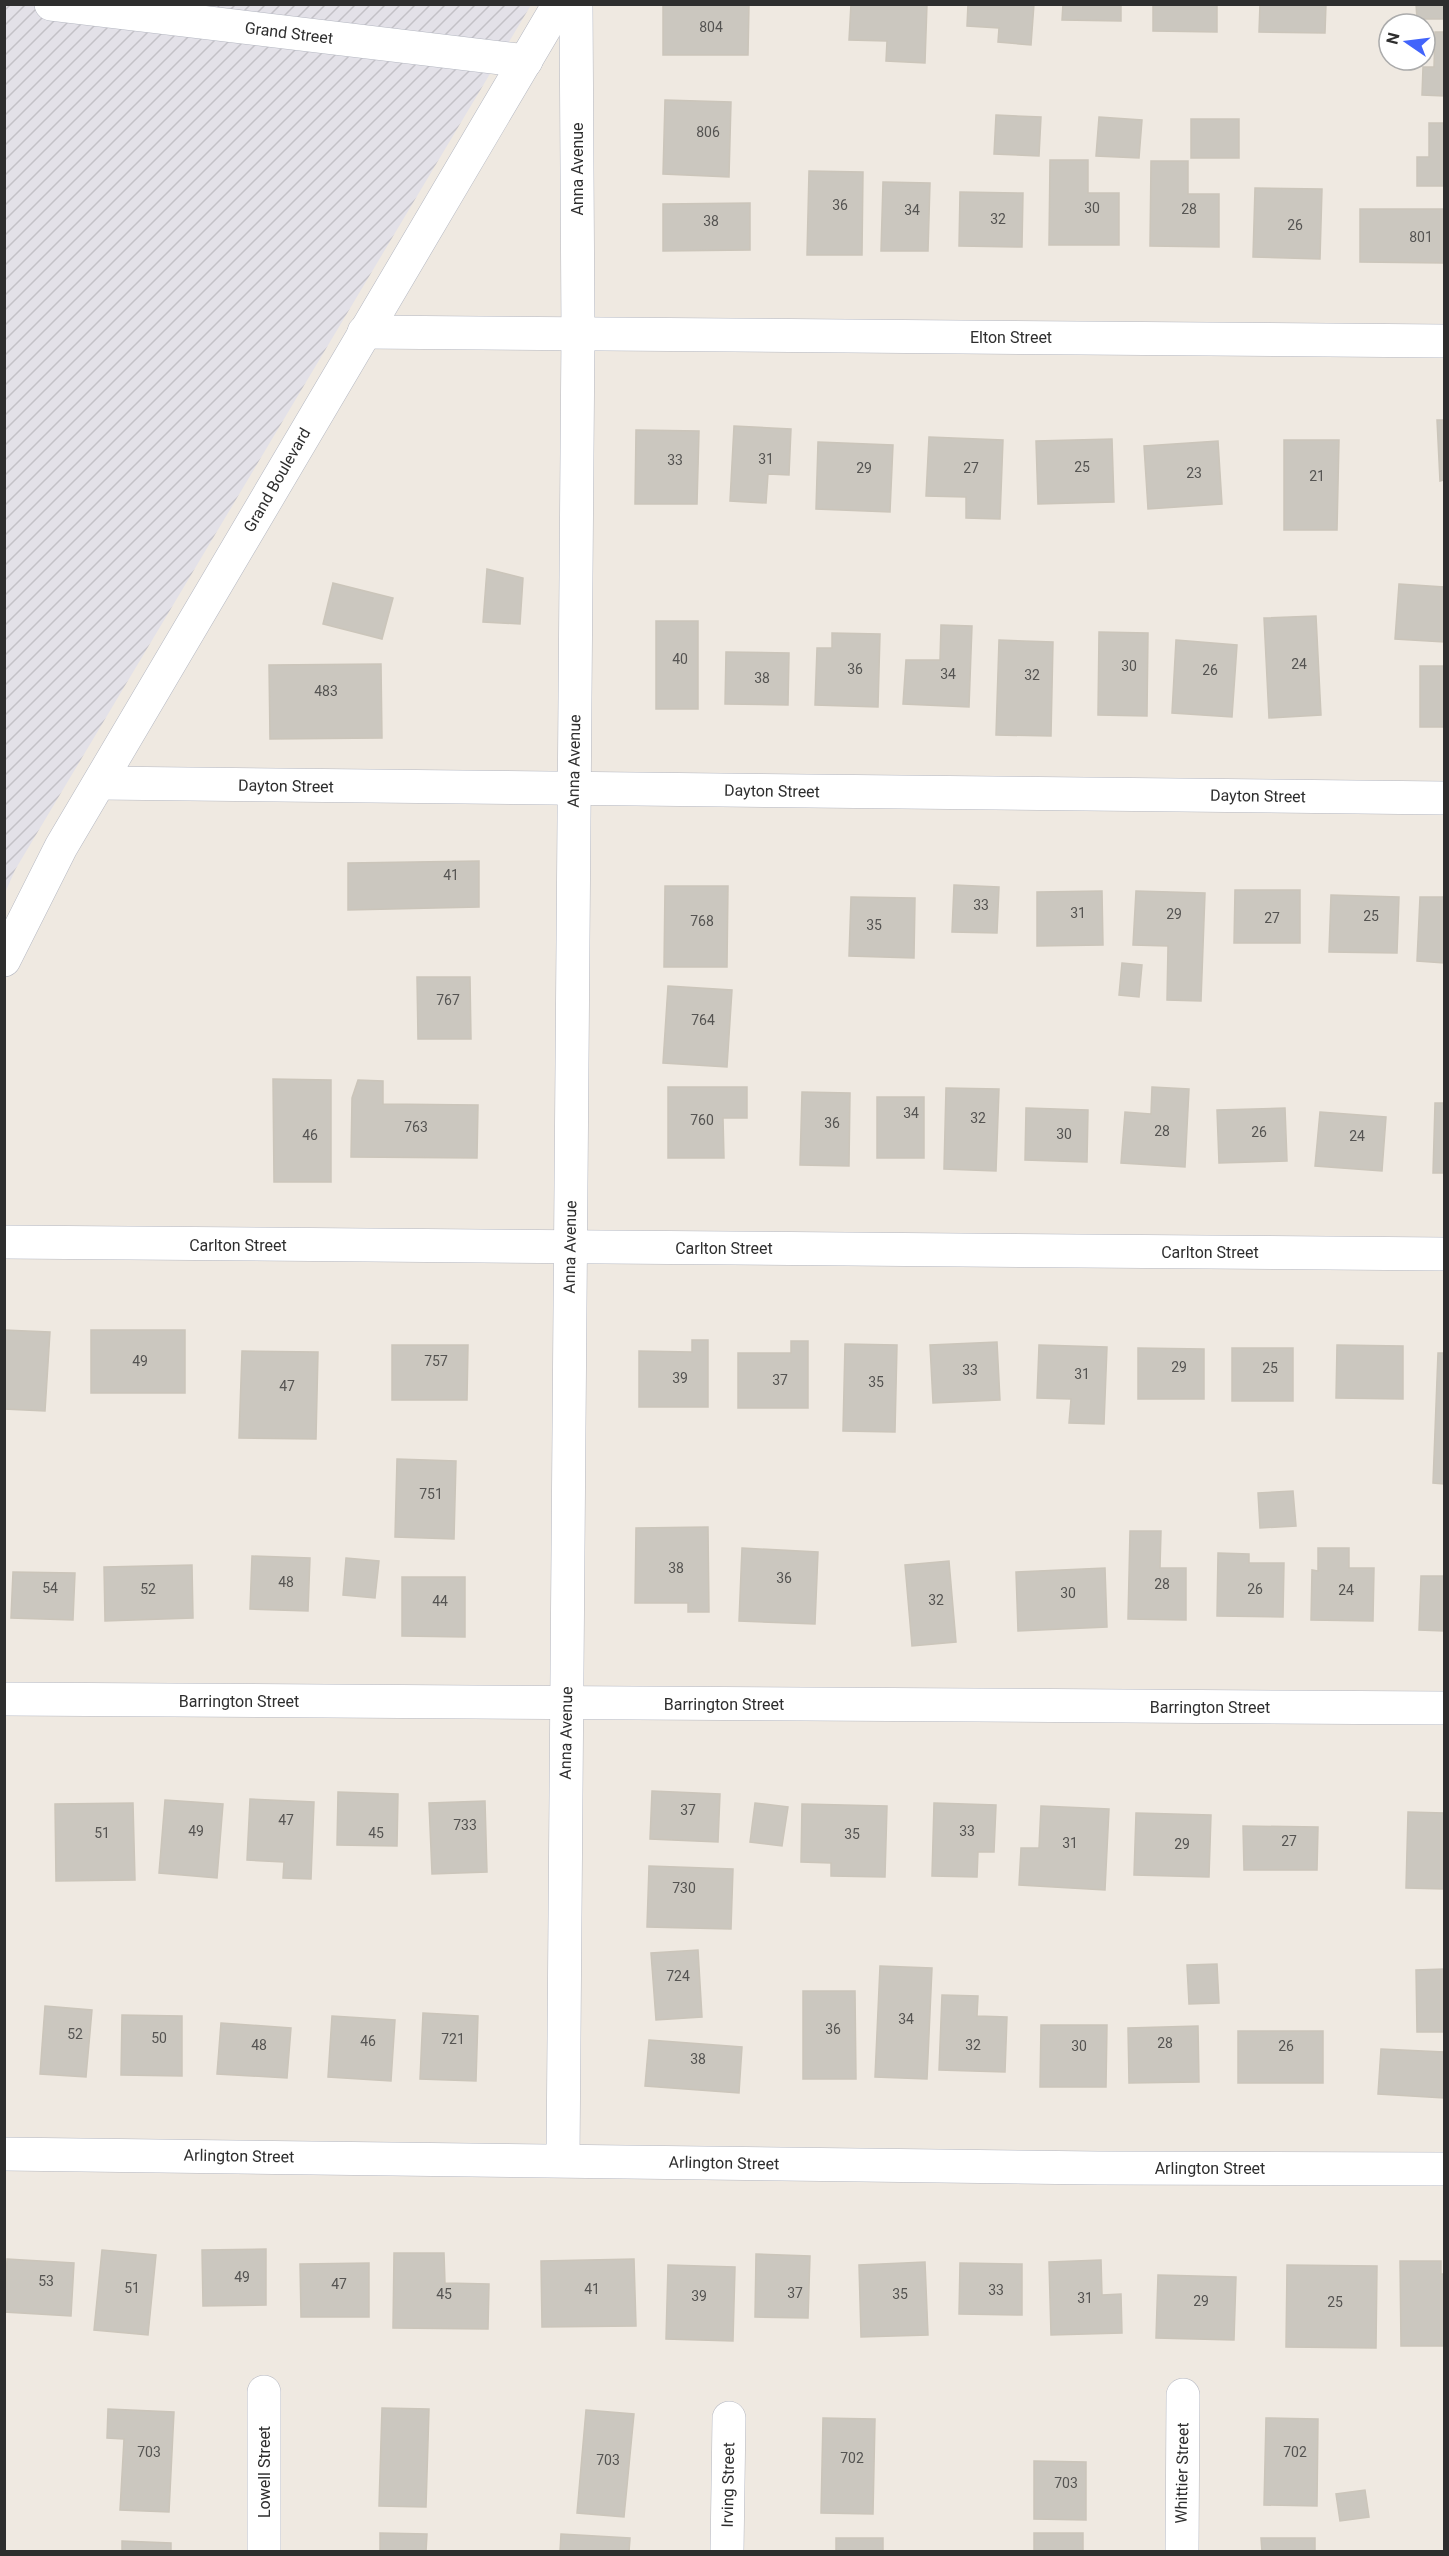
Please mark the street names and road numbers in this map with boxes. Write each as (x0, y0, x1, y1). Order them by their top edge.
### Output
street label: Grand Street (244, 18, 334, 48)
street label: Anna Avenue (568, 122, 587, 216)
street label: Elton Street (970, 328, 1052, 347)
street label: Grand Boulevard (239, 424, 315, 536)
street label: Anna Avenue (564, 714, 584, 808)
street label: Dayton Street (238, 776, 334, 796)
street label: Dayton Street (724, 781, 820, 801)
street label: Dayton Street (1210, 786, 1306, 806)
street label: Anna Avenue (560, 1200, 580, 1294)
street label: Carlton Street (189, 1236, 287, 1255)
street label: Carlton Street (675, 1239, 773, 1258)
street label: Carlton Street (1161, 1243, 1259, 1262)
street label: Anna Avenue (556, 1686, 576, 1780)
street label: Barrington Street (179, 1692, 299, 1711)
street label: Barrington Street (664, 1695, 784, 1714)
street label: Barrington Street (1150, 1698, 1270, 1717)
street label: Arlington Street (183, 2146, 295, 2166)
street label: Arlington Street (668, 2153, 780, 2173)
street label: Arlington Street (1155, 2159, 1265, 2178)
street label: Whittier Street (1172, 2422, 1192, 2524)
street label: Lowell Street (255, 2426, 274, 2518)
street label: Irving Street (718, 2442, 738, 2528)

